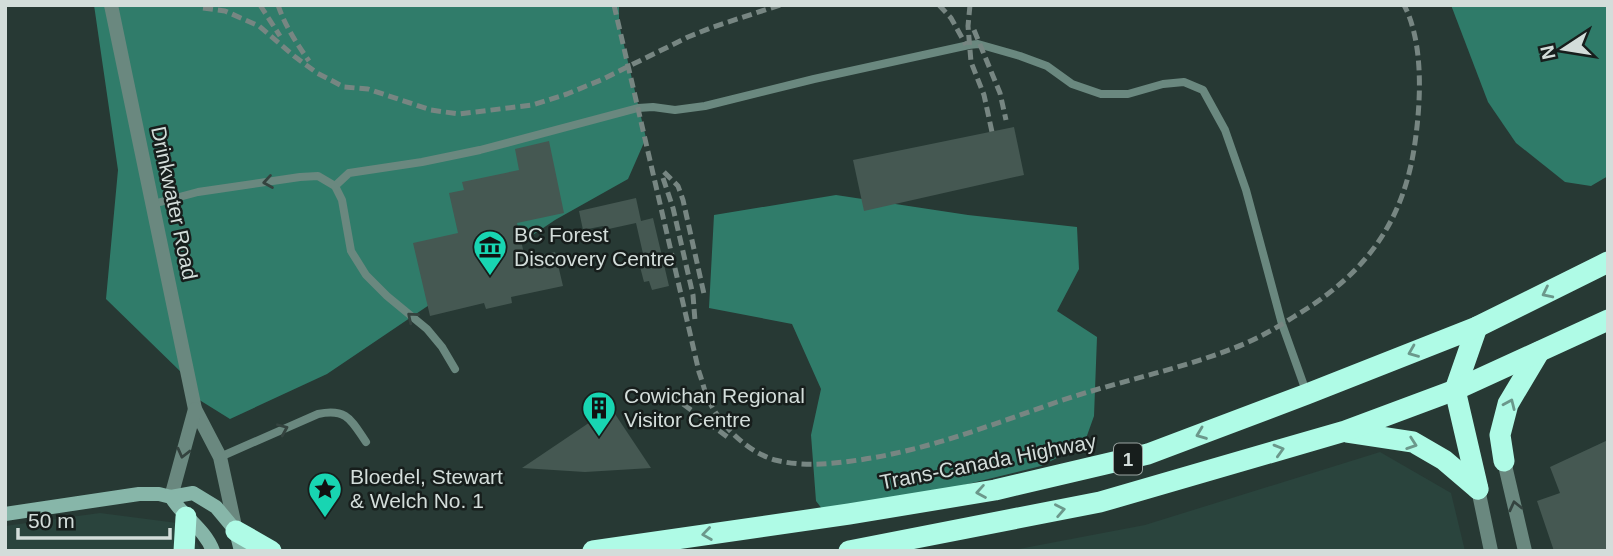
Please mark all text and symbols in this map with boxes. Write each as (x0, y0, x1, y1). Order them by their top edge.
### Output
north arrow (1529, 14, 1599, 84)
text: N (1536, 44, 1560, 61)
street label: Drinkwater Road (147, 124, 202, 282)
one-way arrow (263, 174, 274, 189)
place label: BC Forest Discovery Centre (514, 223, 675, 270)
museum icon: BC Forest Discovery Centre (471, 228, 509, 277)
one-way arrow (1542, 285, 1554, 299)
one-way arrow (407, 313, 420, 325)
one-way arrow (1408, 343, 1420, 357)
place label: Cowichan Regional Visitor Centre (624, 384, 805, 431)
building icon: Cowichan Regional Visitor Centre (580, 389, 618, 438)
one-way arrow (1502, 398, 1516, 411)
one-way arrow (276, 424, 288, 438)
one-way arrow (1195, 426, 1208, 440)
street label: Trans-Canada Highway (878, 429, 1098, 494)
one-way arrow (1405, 436, 1418, 450)
road number: 1 (1114, 444, 1142, 474)
one-way arrow (1273, 444, 1285, 459)
one-way arrow (177, 447, 191, 459)
place label: Bloedel, Stewart & Welch No. 1 (350, 465, 503, 512)
place icon: Bloedel, Stewart & Welch No. 1 (306, 470, 344, 519)
one-way arrow (975, 484, 987, 499)
scale bar (18, 496, 170, 540)
one-way arrow (1508, 500, 1523, 512)
one-way arrow (1054, 503, 1066, 518)
text: 50 m (28, 509, 75, 532)
one-way arrow (702, 527, 713, 542)

